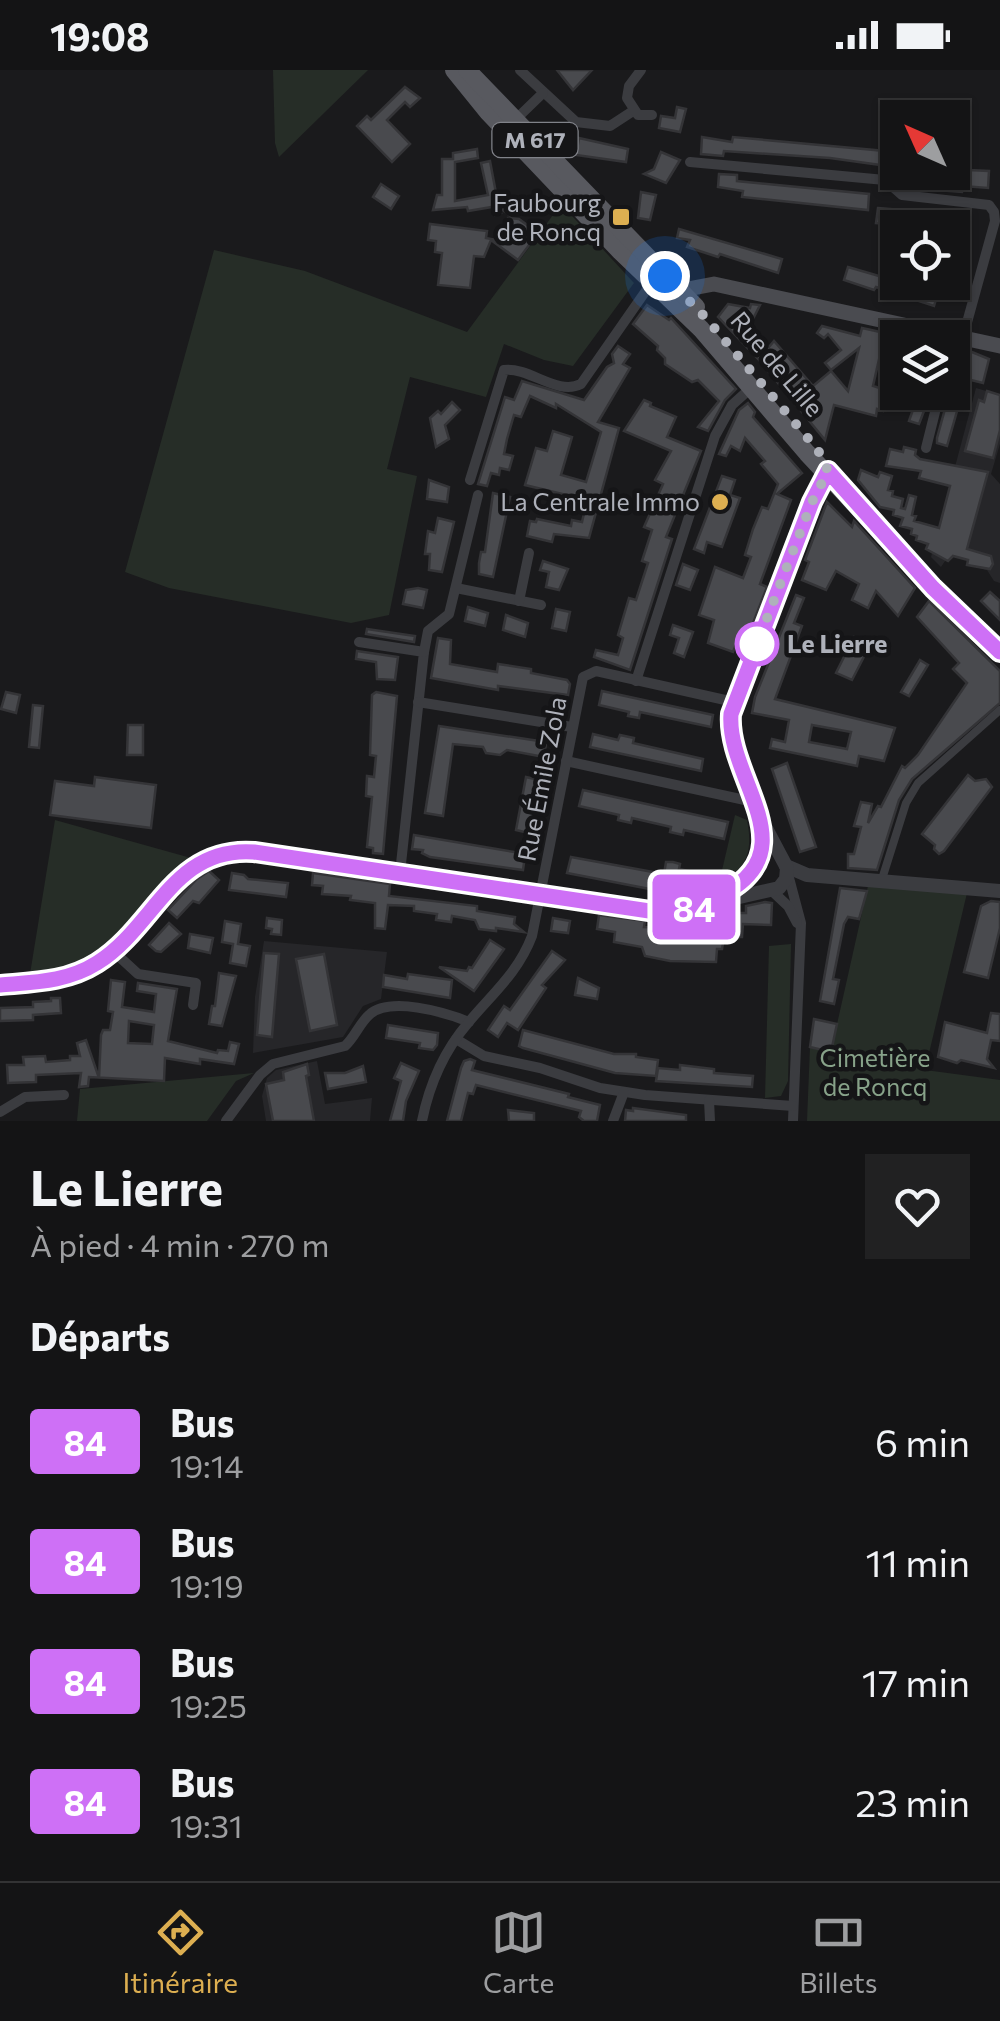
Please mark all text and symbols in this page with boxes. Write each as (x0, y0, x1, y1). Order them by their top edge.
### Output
text: 19:08 (50, 12, 149, 59)
north arrow (880, 100, 970, 190)
map controls (880, 100, 970, 410)
road number: M 617 (492, 123, 578, 157)
place label: Faubourg de Roncq (493, 187, 601, 246)
marker: Faubourg de Roncq (610, 206, 632, 228)
button: locate (880, 210, 970, 300)
your location (640, 251, 690, 301)
street label: Rue de Lille (725, 305, 830, 422)
button: layers (880, 320, 970, 410)
place label: La Centrale Immo (500, 486, 700, 516)
marker: La Centrale Immo (709, 491, 731, 513)
marker: Le Lierre (736, 623, 778, 665)
place label: Le Lierre (787, 628, 888, 658)
street label: Rue Émile Zola (510, 694, 572, 864)
line badge: 84 (649, 874, 739, 940)
text: 84 (672, 886, 716, 929)
park label: Cimetière de Roncq (820, 1042, 930, 1101)
button: heart (865, 1154, 970, 1259)
text: Le Lierre (30, 1157, 223, 1216)
text: À pied · 4 min · 270 m (30, 1224, 330, 1264)
text: Départs (30, 1312, 170, 1359)
text: Bus (170, 1398, 235, 1445)
text: 6 min (875, 1418, 970, 1465)
text: 84 (63, 1420, 107, 1463)
text: 19:14 (170, 1445, 244, 1485)
text: Bus (170, 1518, 235, 1565)
text: 11 min (866, 1538, 970, 1585)
text: 84 (63, 1540, 107, 1583)
text: 19:19 (170, 1565, 244, 1605)
text: Bus (170, 1638, 235, 1685)
text: 17 min (862, 1658, 970, 1705)
text: 84 (63, 1660, 107, 1703)
text: 19:25 (170, 1685, 247, 1725)
text: Bus (170, 1758, 235, 1805)
text: 23 min (855, 1778, 970, 1825)
text: 84 (63, 1780, 107, 1823)
text: 19:31 (170, 1805, 243, 1845)
tab: Itinéraire (123, 1905, 238, 1999)
tab: Carte (483, 1905, 554, 1999)
tab: Billets (799, 1905, 877, 1999)

